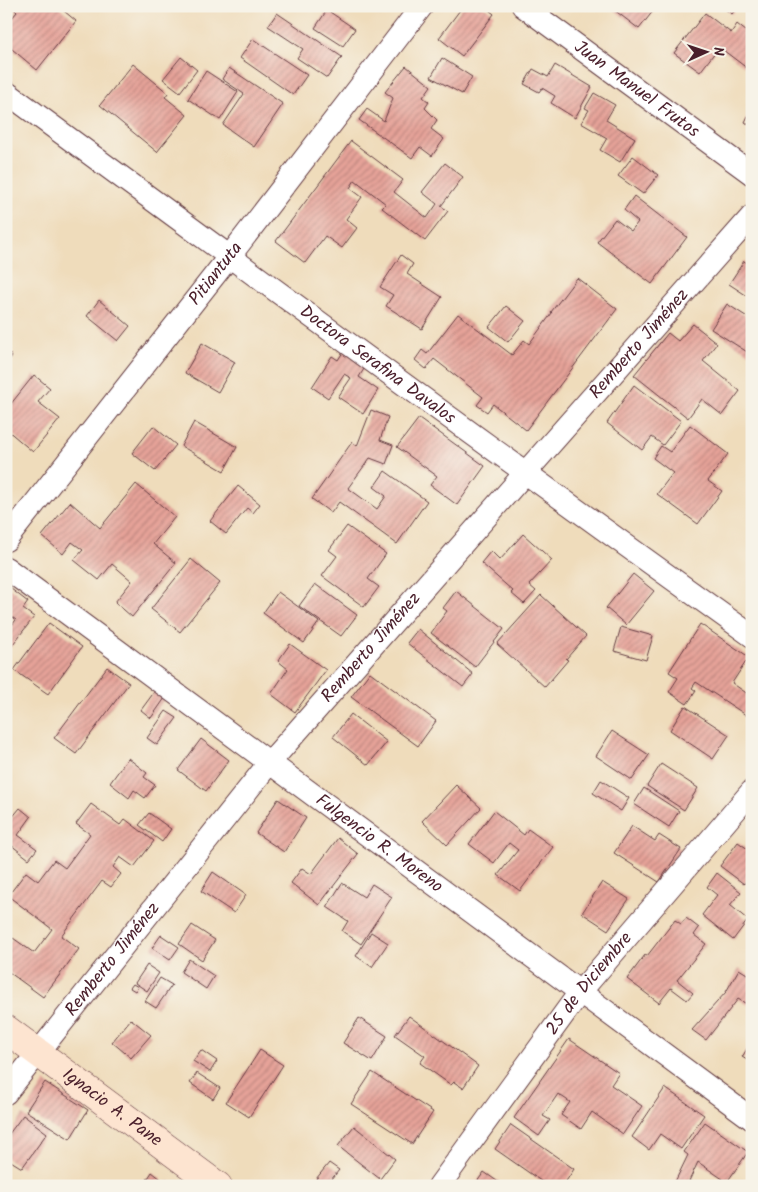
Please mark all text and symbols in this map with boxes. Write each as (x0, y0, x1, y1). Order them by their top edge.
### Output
north arrow (680, 28, 730, 78)
street label: Juan Manuel Frutos (568, 33, 706, 146)
text: N (707, 46, 729, 57)
street label: Pitiantuta (181, 236, 250, 312)
street label: Remberto Jiménez (582, 282, 696, 406)
street label: Doctora Serafina Davalos (293, 298, 462, 432)
street label: Remberto Jiménez (314, 586, 428, 709)
street label: Fulgencio R. Moreno (309, 787, 449, 901)
street label: Remberto Jiménez (58, 896, 167, 1023)
street label: 25 de Diciembre (538, 926, 640, 1042)
street label: Ignacio A. Pane (56, 1061, 168, 1154)

